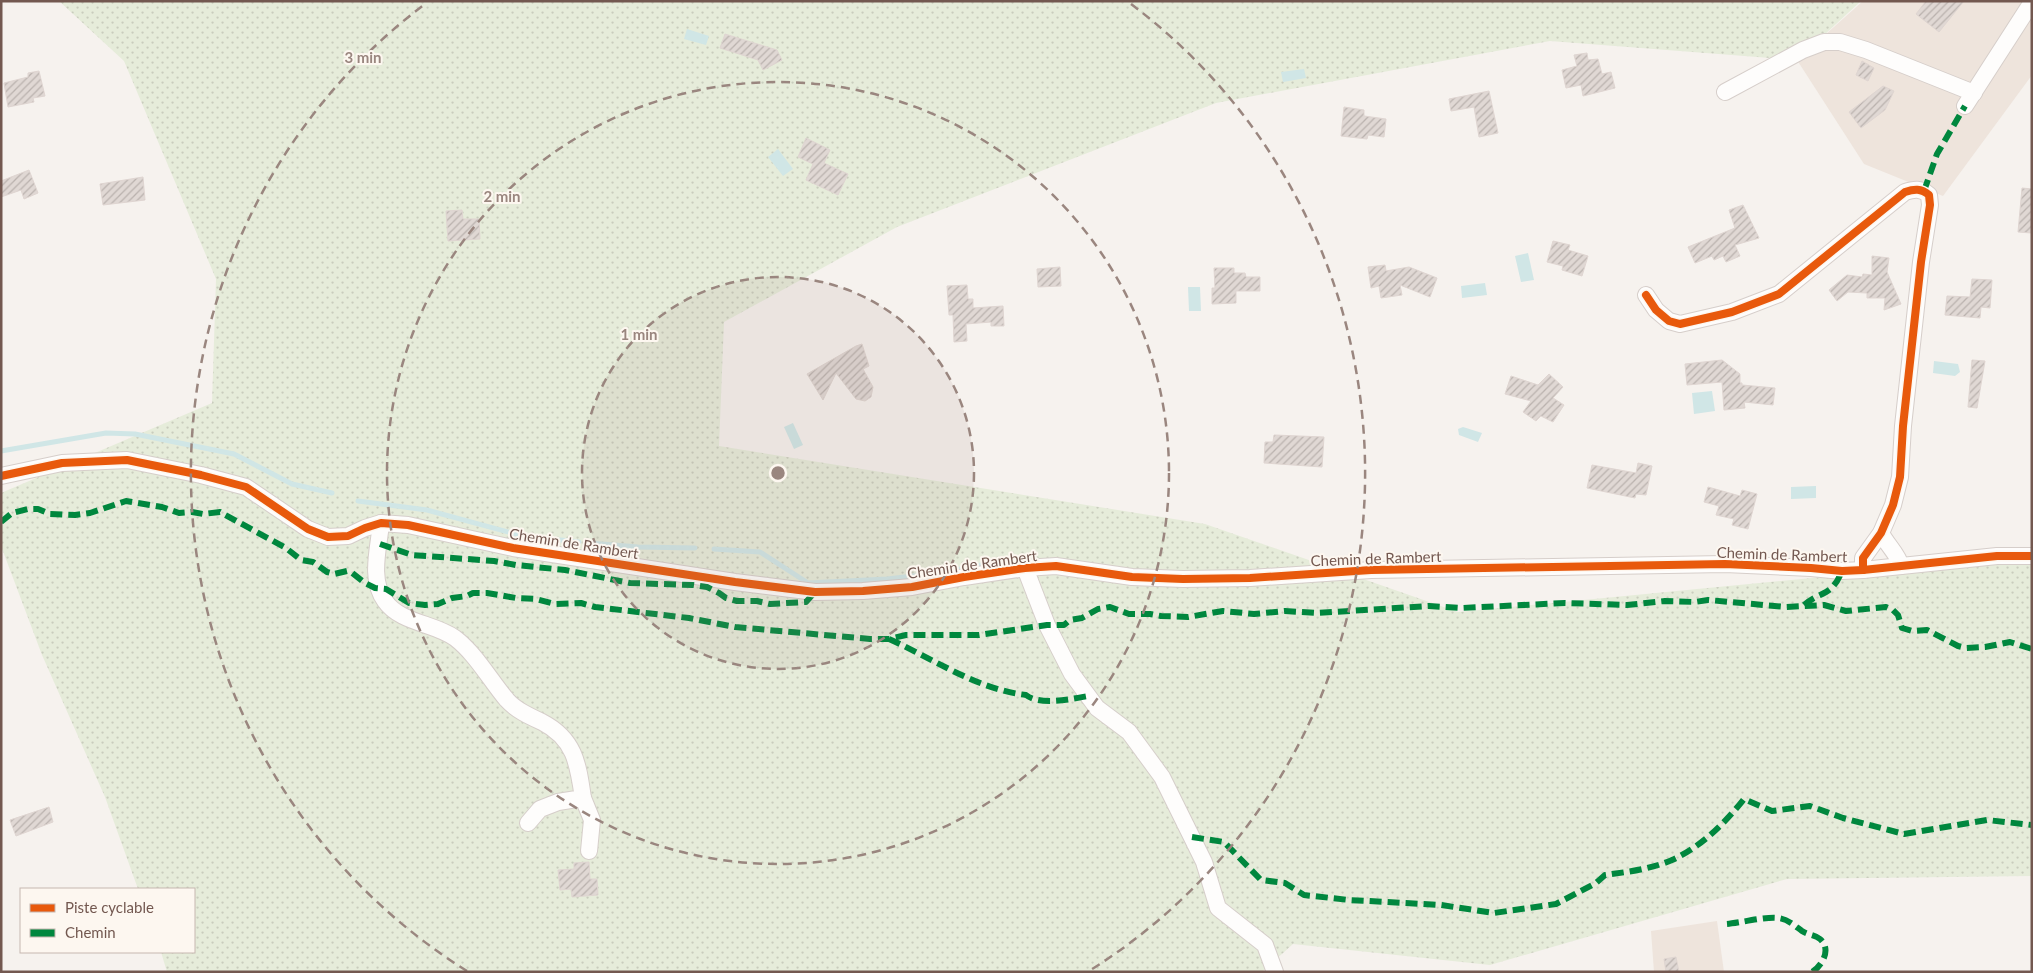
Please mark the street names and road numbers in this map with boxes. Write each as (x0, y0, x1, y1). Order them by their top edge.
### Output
street label: Chemin de Rambert (508, 524, 641, 562)
street label: Chemin de Rambert (1716, 543, 1848, 565)
street label: Chemin de Rambert (906, 546, 1039, 582)
street label: Chemin de Rambert (1310, 547, 1442, 569)

